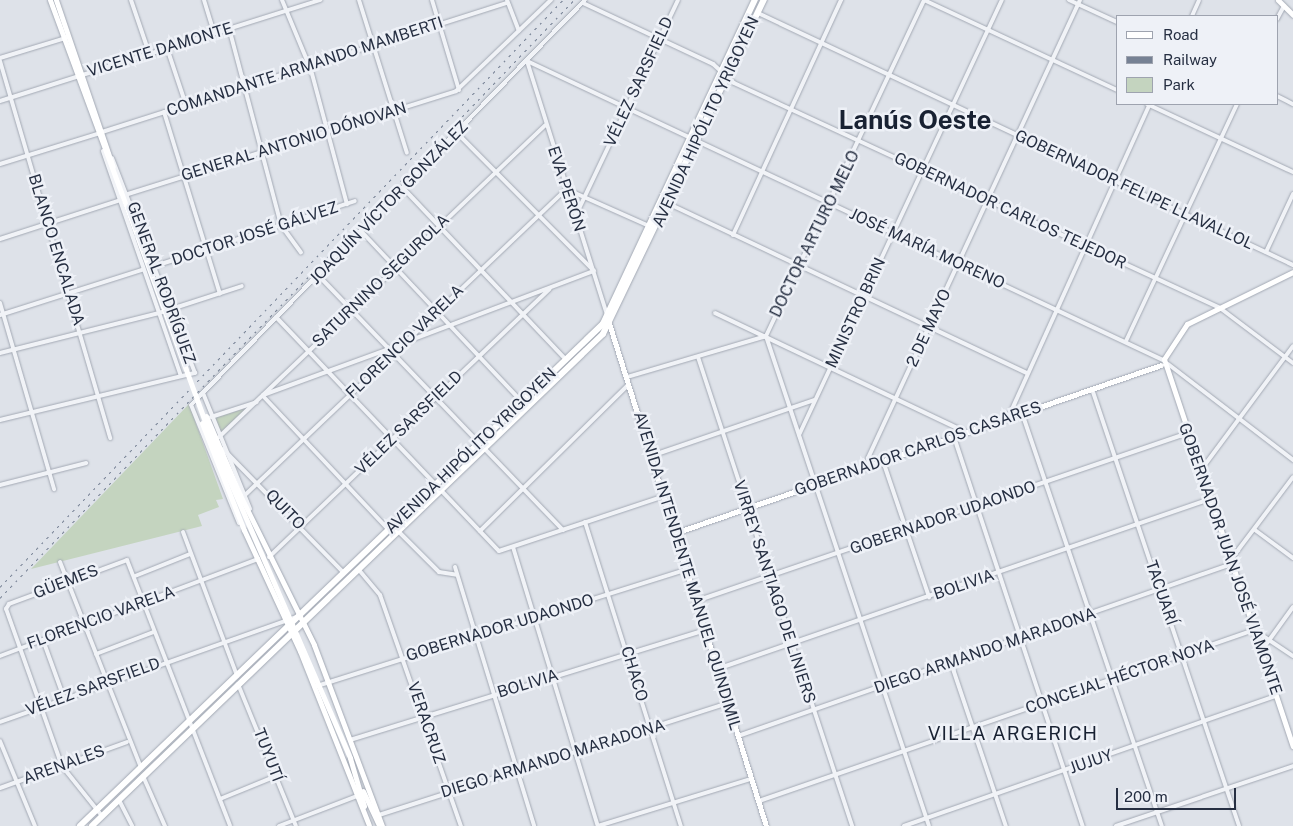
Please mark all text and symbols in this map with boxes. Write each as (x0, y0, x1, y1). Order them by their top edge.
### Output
street label: COMANDANTE ARMANDO MAMBERTI (164, 13, 446, 121)
street label: VÉLEZ SARSFIELD (600, 14, 678, 150)
street label: AVENIDA HIPÓLITO YRIGOYEN (649, 14, 763, 230)
legend (1116, 15, 1278, 105)
street label: VICENTE DAMONTE (85, 19, 235, 81)
text: Road (1163, 26, 1199, 43)
text: Railway (1163, 51, 1217, 68)
text: Park (1163, 76, 1195, 93)
street label: GENERAL ANTONIO DÓNOVAN (179, 98, 409, 186)
district label: Lanús Oeste (838, 104, 992, 136)
street label: JOAQUÍN VÍCTOR GONZÁLEZ (306, 117, 472, 289)
street label: GOBERNADOR FELIPE LLAVALLOL (1012, 126, 1256, 254)
street label: EVA PERÓN (543, 144, 589, 234)
street label: DOCTOR ARTURO MELO (766, 147, 864, 321)
street label: GOBERNADOR CARLOS TEJEDOR (891, 149, 1129, 273)
street label: BLANCO ENCALADA (24, 172, 88, 328)
street label: DOCTOR JOSÉ GÁLVEZ (169, 198, 341, 270)
street label: GENERAL RODRÍGUEZ (123, 199, 199, 367)
street label: JOSÉ MARÍA MORENO (846, 205, 1008, 293)
street label: SATURNINO SEGUROLA (309, 211, 453, 351)
street label: MINISTRO BRIN (822, 255, 890, 371)
street label: FLORENCIO VARELA (342, 281, 468, 403)
street label: 2 DE MAYO (903, 286, 955, 370)
street label: AVENIDA HIPÓLITO YRIGOYEN (381, 364, 561, 538)
street label: VÉLEZ SARSFIELD (351, 367, 467, 479)
street label: GOBERNADOR CARLOS CASARES (792, 398, 1044, 500)
street label: AVENIDA INTENDENTE MANUEL QUINDIMIL (629, 409, 745, 733)
street label: GOBERNADOR JUAN JOSÉ VIAMONTE (1174, 420, 1286, 698)
street label: GOBERNADOR UDAONDO (847, 477, 1039, 559)
street label: VIRREY SANTIAGO DE LINIERS (729, 478, 819, 706)
street label: QUITO (261, 486, 309, 534)
street label: TACUARÍ (1141, 558, 1181, 628)
street label: GÜEMES (31, 561, 101, 603)
street label: BOLIVIA (931, 566, 997, 604)
street label: FLORENCIO VARELA (24, 582, 178, 654)
street label: GOBERNADOR UDAONDO (404, 590, 596, 666)
street label: DIEGO ARMANDO MARADONA (872, 604, 1098, 698)
street label: CONCEJAL HÉCTOR NOYA (1023, 636, 1217, 718)
street label: CHACO (617, 644, 651, 704)
street label: VÉLEZ SARSFIELD (23, 654, 163, 720)
street label: BOLIVIA (495, 666, 561, 702)
street label: VERACRUZ (403, 679, 449, 767)
street label: DIEGO ARMANDO MARADONA (439, 716, 667, 802)
district label: VILLA ARGERICH (926, 723, 1100, 745)
street label: TUYUTÍ (249, 726, 287, 784)
street label: ARENALES (21, 741, 107, 789)
street label: JUJUY (1067, 746, 1115, 778)
scale bar (1118, 778, 1238, 810)
text: 200 m (1124, 788, 1168, 805)

